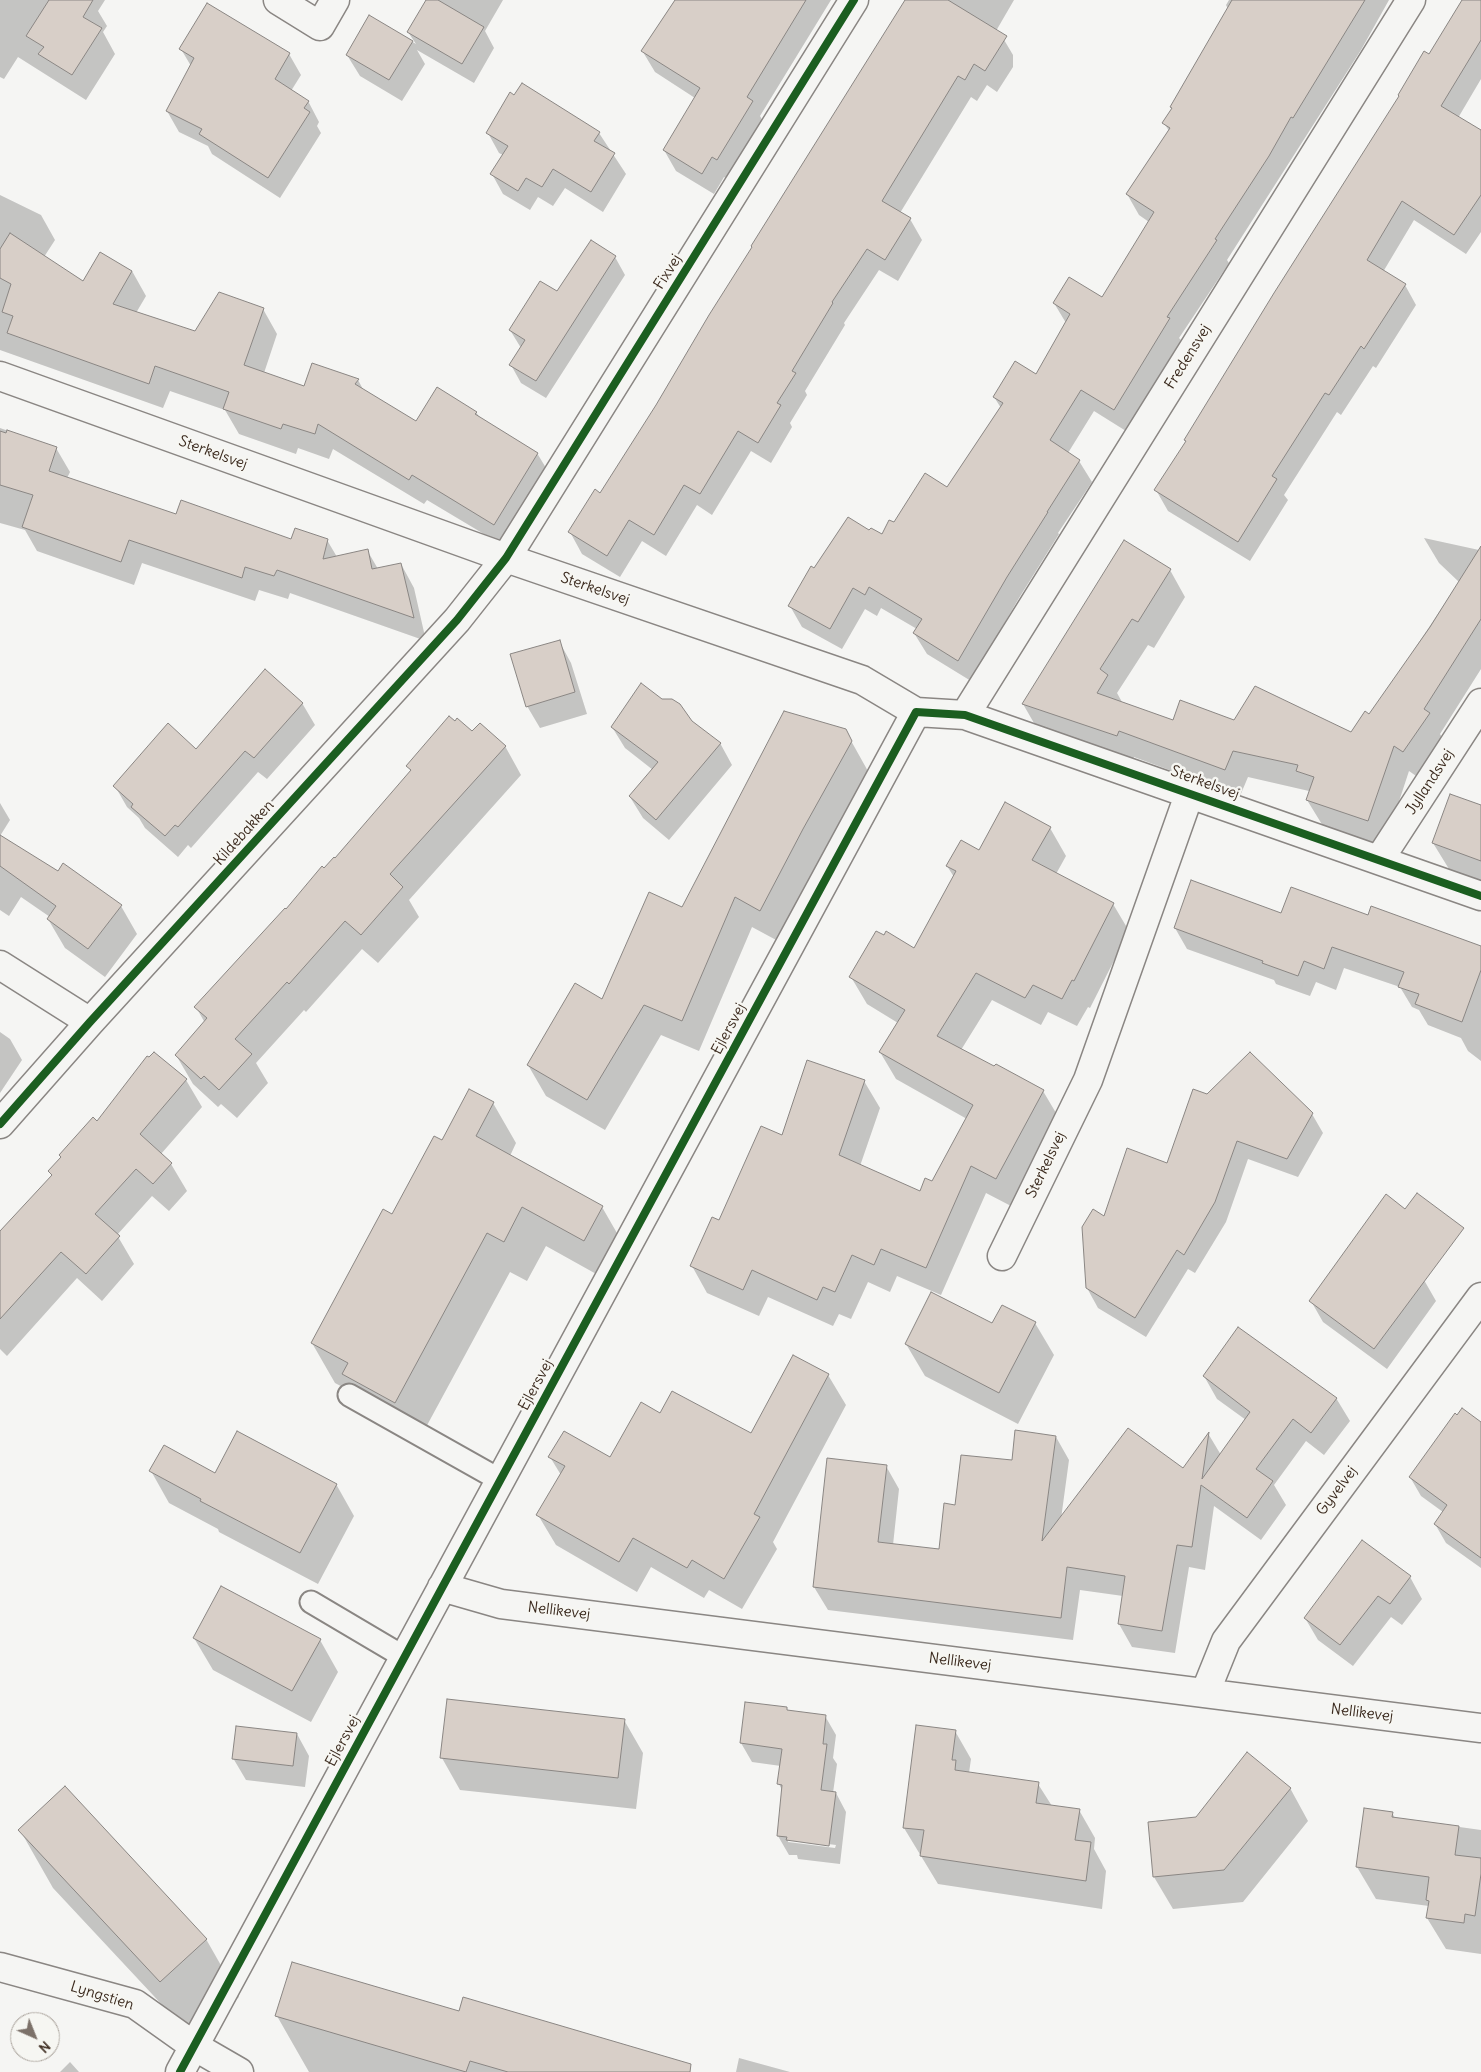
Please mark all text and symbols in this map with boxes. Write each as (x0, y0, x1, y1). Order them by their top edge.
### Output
street label: Fixvej (650, 251, 686, 293)
street label: Fredensvej (1161, 321, 1215, 393)
street label: Sterkelsvej (176, 432, 250, 474)
street label: Sterkelsvej (558, 569, 632, 609)
street label: Jyllandsvej (1402, 746, 1458, 818)
street label: Sterkelsvej (1168, 762, 1242, 804)
street label: Kildebakken (210, 797, 278, 869)
street label: Ejlersvej (708, 1000, 750, 1058)
street label: Sterkelsvej (1022, 1129, 1070, 1201)
street label: Ejlersvej (515, 1356, 557, 1414)
street label: Gyvelvej (1313, 1463, 1361, 1519)
street label: Nellikevej (527, 1598, 591, 1624)
street label: Nellikevej (928, 1649, 992, 1675)
street label: Nellikevej (1330, 1700, 1394, 1726)
street label: Ejlersvej (322, 1712, 364, 1770)
street label: Lyngstien (68, 1978, 136, 2014)
north arrow (10, 2012, 60, 2062)
text: N (35, 2037, 54, 2057)

